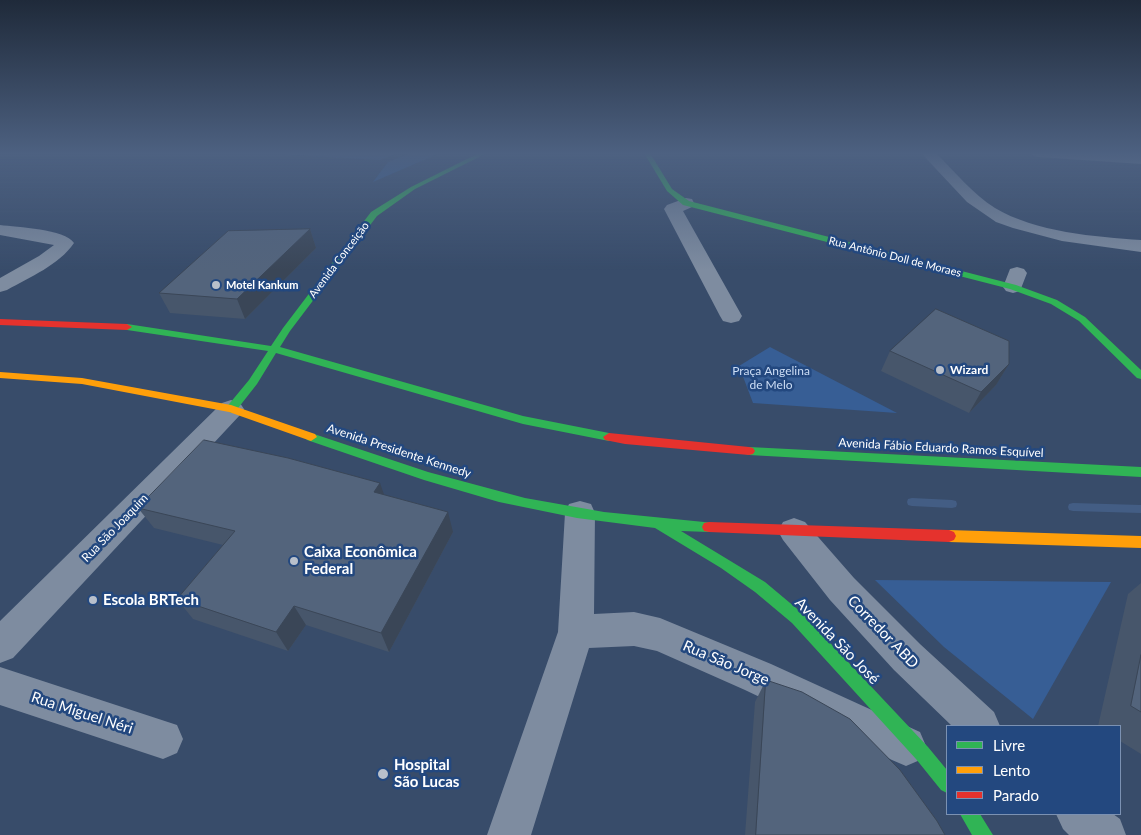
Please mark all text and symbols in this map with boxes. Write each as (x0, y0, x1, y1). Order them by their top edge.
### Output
street label: Avenida Conceição (306, 219, 372, 301)
street label: Rua Antônio Doll de Moraes (827, 234, 963, 280)
place label: Motel Kankum (226, 278, 298, 292)
marker: Motel Kankum (210, 279, 222, 291)
place label: Wizard (950, 363, 988, 377)
park label: Praça Angelina de Melo (732, 364, 810, 392)
marker: Wizard (934, 364, 946, 376)
street label: Avenida Presidente Kennedy (325, 421, 473, 481)
street label: Avenida Fábio Eduardo Ramos Esquível (838, 435, 1044, 461)
street label: Rua São Joaquim (79, 491, 151, 565)
place label: Caixa Econômica Federal (304, 543, 417, 578)
marker: Caixa Econômica Federal (288, 555, 300, 567)
place label: Escola BRTech (103, 591, 199, 609)
street label: Corredor ABD (844, 592, 922, 672)
marker: Escola BRTech (87, 594, 99, 606)
street label: Avenida São José (791, 594, 883, 688)
street label: Rua São Jorge (680, 637, 772, 689)
street label: Rua Miguel Néri (29, 688, 135, 738)
legend (946, 725, 1121, 815)
text: Livre (993, 736, 1025, 754)
place label: Hospital São Lucas (394, 756, 459, 791)
text: Lento (993, 761, 1030, 779)
marker: Hospital São Lucas (376, 767, 390, 781)
text: Parado (993, 786, 1039, 804)

